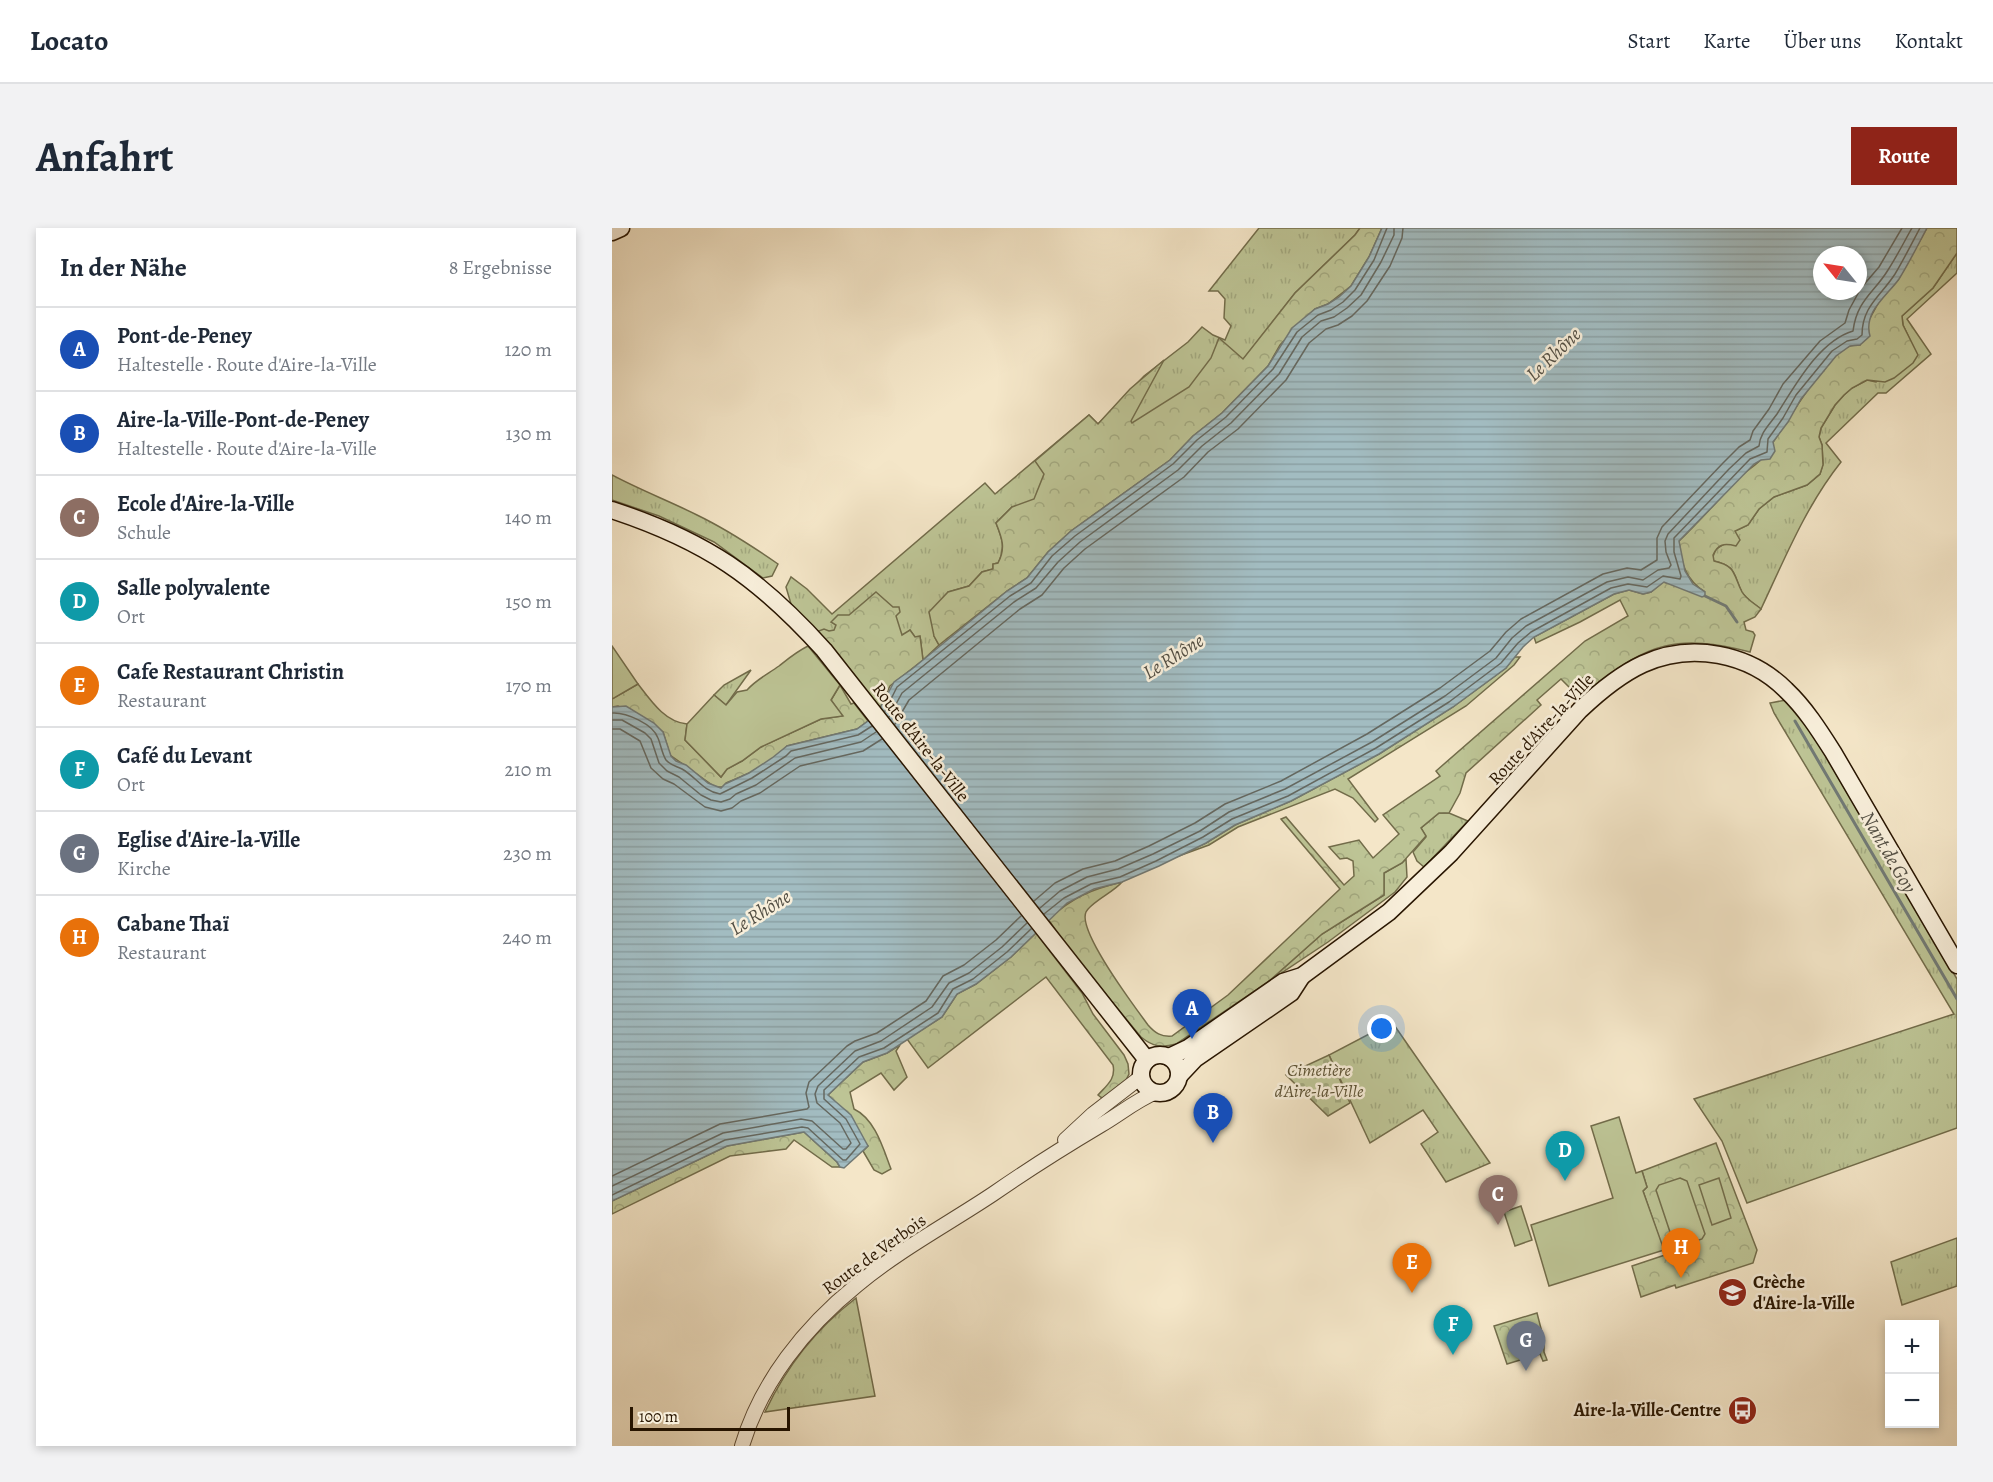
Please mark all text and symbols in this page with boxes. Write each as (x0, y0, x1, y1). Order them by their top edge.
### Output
text: Locato (30, 22, 108, 60)
text: Start (1628, 27, 1670, 55)
text: Karte (1703, 27, 1751, 55)
text: Über uns (1784, 27, 1861, 55)
text: Kontakt (1894, 27, 1963, 55)
button: Route (1851, 127, 1957, 185)
text: Anfahrt (36, 128, 173, 185)
north arrow (1813, 246, 1867, 300)
text: In der Nähe (60, 250, 187, 285)
text: 8 Ergebnisse (449, 254, 552, 281)
text: Pont-de-Peney (117, 321, 252, 351)
water label: Le Rhône (1520, 321, 1587, 387)
text: A (73, 336, 86, 363)
text: 120 m (504, 336, 552, 363)
text: Haltestelle · Route d'Aire-la-Ville (117, 351, 377, 378)
text: Aire-la-Ville-Pont-de-Peney (117, 405, 369, 435)
text: B (73, 420, 86, 447)
text: 130 m (506, 420, 552, 447)
text: Haltestelle · Route d'Aire-la-Ville (117, 435, 377, 462)
text: Ecole d'Aire-la-Ville (117, 489, 294, 519)
text: C (73, 504, 86, 531)
text: 140 m (505, 504, 552, 531)
text: Schule (117, 519, 171, 546)
text: Salle polyvalente (117, 573, 270, 603)
text: D (73, 588, 86, 615)
text: 150 m (505, 588, 552, 615)
text: Ort (117, 603, 145, 630)
water label: Le Rhône (1138, 627, 1209, 686)
text: Cafe Restaurant Christin (117, 657, 344, 687)
street label: Route d'Aire-la-Ville (1483, 668, 1599, 790)
text: E (74, 672, 85, 699)
text: 170 m (506, 672, 552, 699)
street label: Route d'Aire-la-Ville (867, 677, 975, 807)
text: Restaurant (117, 687, 207, 714)
text: Café du Levant (117, 741, 252, 771)
text: F (74, 756, 85, 783)
text: 210 m (504, 756, 552, 783)
text: Ort (117, 771, 145, 798)
water label: Nant de Goy (1854, 806, 1923, 898)
text: Eglise d'Aire-la-Ville (117, 825, 300, 855)
text: G (73, 840, 86, 867)
text: 230 m (503, 840, 552, 867)
text: Kirche (117, 855, 171, 882)
water label: Le Rhône (725, 883, 796, 942)
text: Cabane Thaï (117, 909, 229, 939)
text: H (72, 924, 87, 951)
text: 240 m (502, 924, 552, 951)
text: Restaurant (117, 939, 207, 966)
pin: A (1172, 990, 1212, 1039)
your location (1367, 1014, 1396, 1043)
park label: Cimetière d'Aire-la-Ville (1274, 1058, 1364, 1103)
pin: B (1194, 1094, 1232, 1143)
pin: D (1546, 1132, 1584, 1181)
pin: C (1478, 1176, 1518, 1225)
street label: Route de Verbois (817, 1208, 931, 1300)
pin: H (1662, 1228, 1700, 1278)
pin: E (1392, 1244, 1432, 1293)
place label: Crèche d'Aire-la-Ville (1753, 1270, 1855, 1315)
school or university icon: Crèche d'Aire-la-Ville (1716, 1276, 1748, 1308)
pin: F (1434, 1306, 1472, 1355)
map controls (1885, 1320, 1939, 1428)
button: + (1885, 1320, 1939, 1374)
pin: G (1506, 1322, 1546, 1371)
button: − (1885, 1374, 1939, 1428)
bus stop icon: Aire-la-Ville-Centre (1726, 1394, 1758, 1426)
place label: Aire-la-Ville-Centre (1573, 1398, 1721, 1422)
scale bar (630, 1404, 790, 1432)
text: 100 m (639, 1406, 678, 1428)

